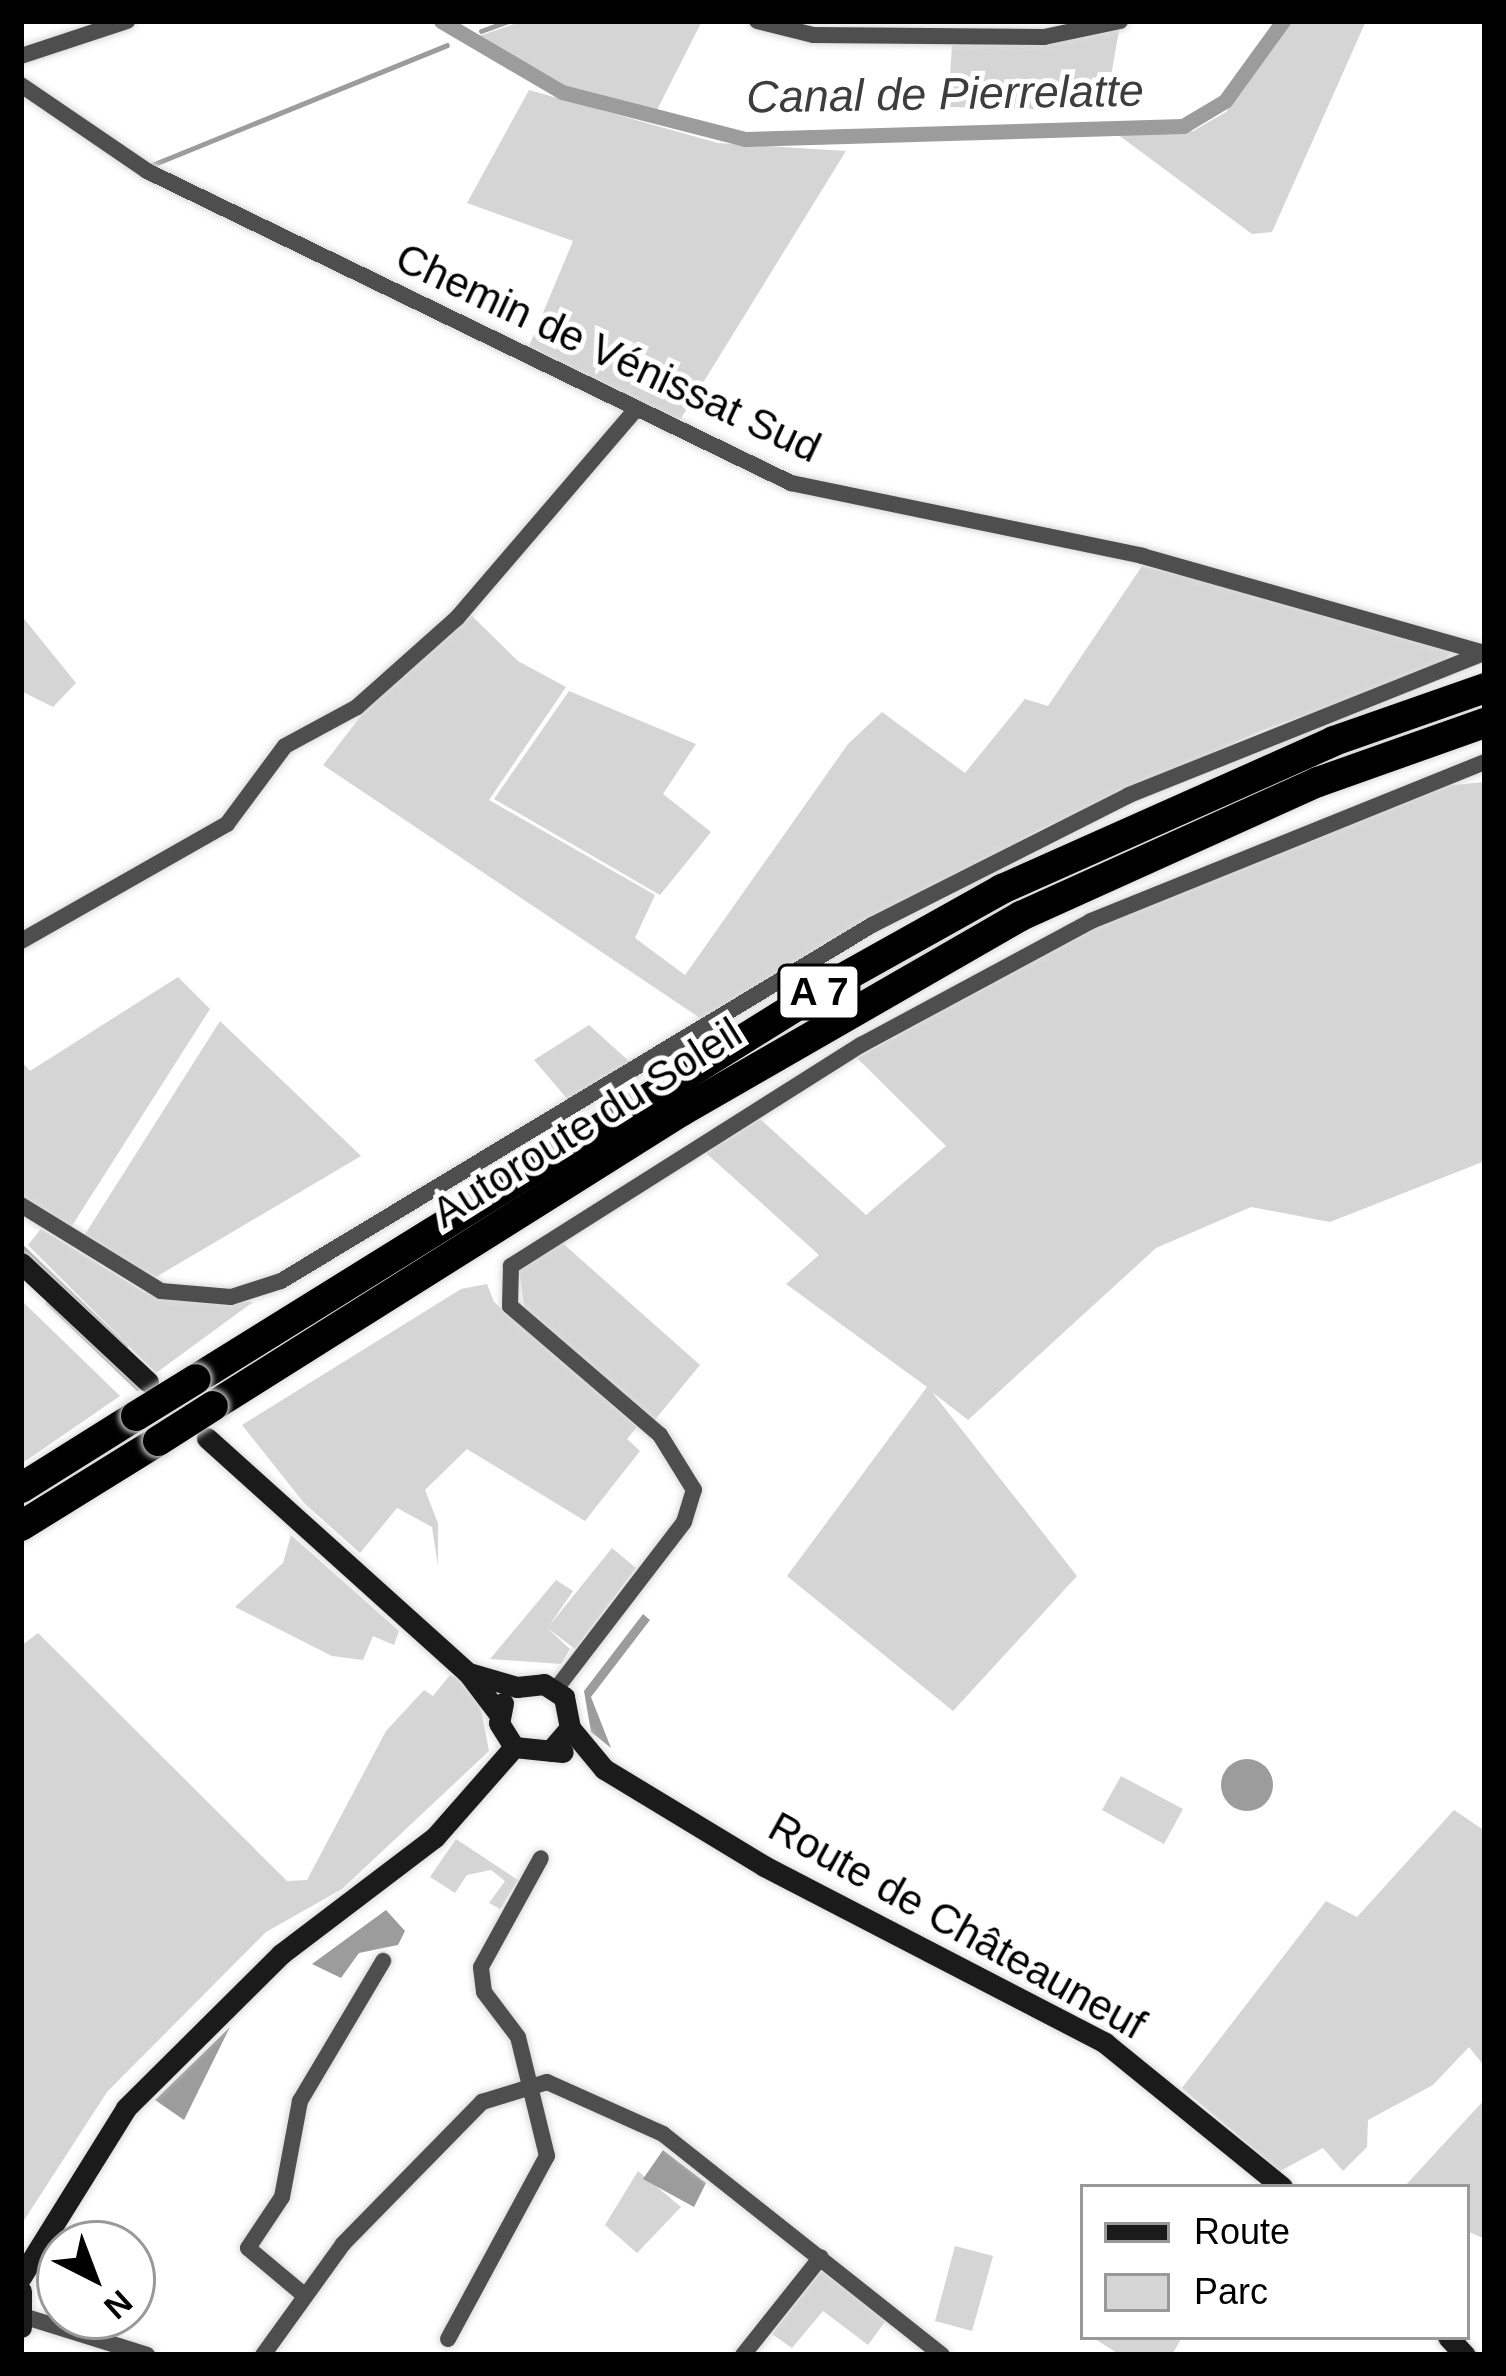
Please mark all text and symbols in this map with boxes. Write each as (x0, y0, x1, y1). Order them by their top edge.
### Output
water label: Canal de Pierrelatte (746, 64, 1144, 124)
street label: Chemin de Vénissat Sud (388, 232, 828, 474)
road number: A 7 (774, 959, 864, 1025)
street label: Autoroute du Soleil (423, 1008, 751, 1238)
street label: Route de Châteauneuf (760, 1802, 1154, 2050)
legend (1080, 2184, 1470, 2340)
text: Route (1194, 2211, 1290, 2252)
north arrow (36, 2220, 156, 2340)
text: Parc (1194, 2271, 1268, 2312)
text: N (97, 2283, 140, 2327)

